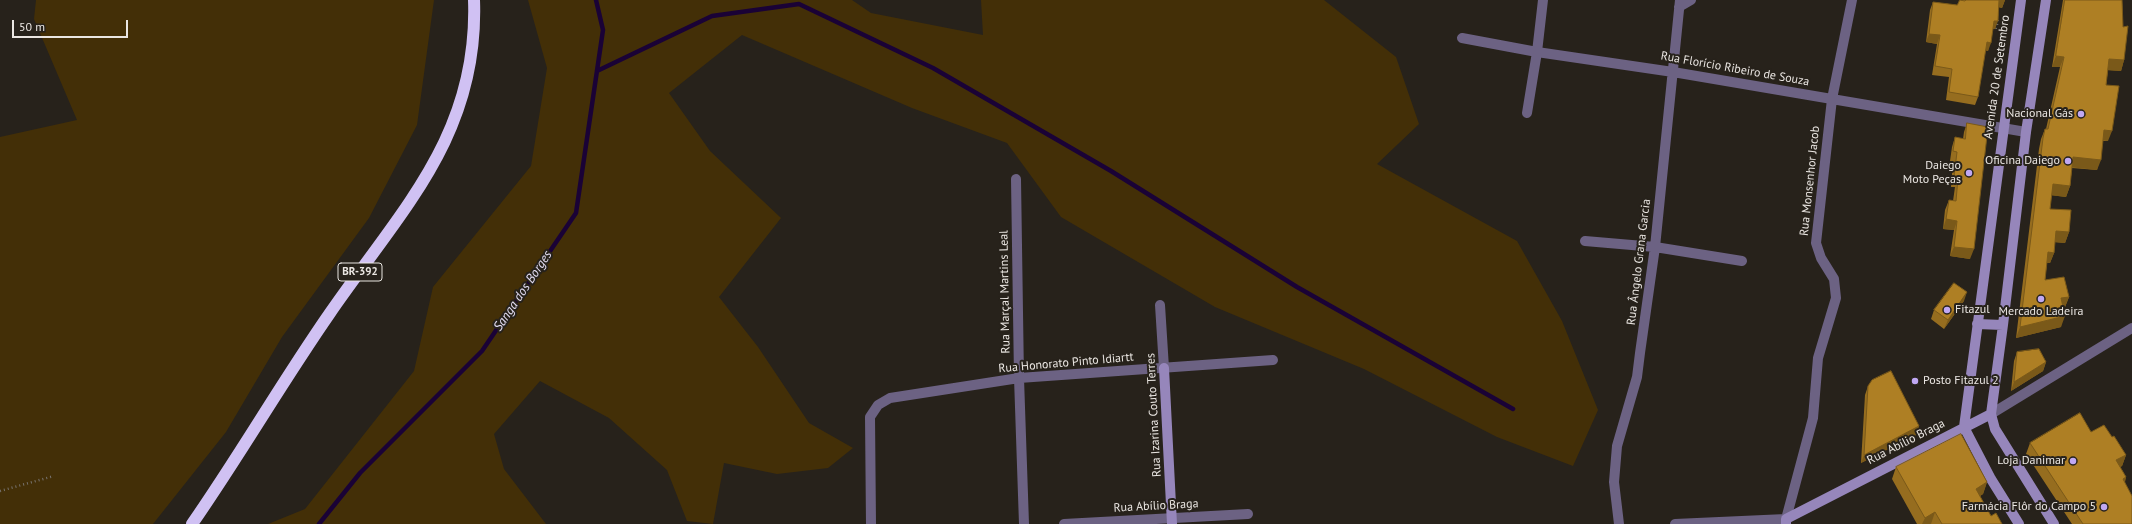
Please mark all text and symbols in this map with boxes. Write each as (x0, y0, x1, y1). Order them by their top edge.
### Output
scale bar (14, 12, 130, 38)
street label: Avenida 20 de Setembro (1981, 14, 2013, 140)
text: 50 m (19, 19, 45, 34)
street label: Rua Florício Ribeiro de Souza (1660, 49, 1810, 89)
place label: Nacional Gás (2006, 107, 2073, 121)
marker: Nacional Gás (2076, 109, 2086, 119)
street label: Rua Monsenhor Jacob (1797, 125, 1823, 237)
place label: Oficina Daiego (1985, 154, 2060, 168)
marker: Oficina Daiego (2063, 156, 2073, 166)
place label: Daiego Moto Peças (1903, 159, 1961, 187)
marker: Daiego Moto Peças (1964, 168, 1974, 178)
street label: Rua Ângelo Grana Garcia (1624, 198, 1654, 326)
street label: Rua Marçal Martins Leal (997, 230, 1013, 354)
water label: Sanga dos Borges (490, 248, 556, 334)
road number: BR-392 (338, 263, 382, 281)
marker: Mercado Ladeira (2036, 294, 2046, 304)
place label: Fitazul (1955, 303, 1990, 317)
marker: Fitazul (1942, 305, 1952, 315)
place label: Mercado Ladeira (1999, 305, 2083, 319)
street label: Rua Honorato Pinto Idiartt (998, 350, 1134, 376)
street label: Rua Izarina Couto Terres (1144, 353, 1164, 477)
place label: Posto Fitazul 2 (1923, 374, 1999, 388)
marker: Posto Fitazul 2 (1910, 376, 1920, 386)
street label: Rua Abílio Braga (1865, 416, 1947, 468)
place label: Loja Danimar (1997, 454, 2065, 468)
marker: Loja Danimar (2068, 456, 2078, 466)
street label: Rua Abílio Braga (1113, 497, 1199, 515)
place label: Farmácia Flôr do Campo 5 (1962, 500, 2096, 514)
marker: Farmácia Flôr do Campo 5 (2099, 502, 2109, 512)

